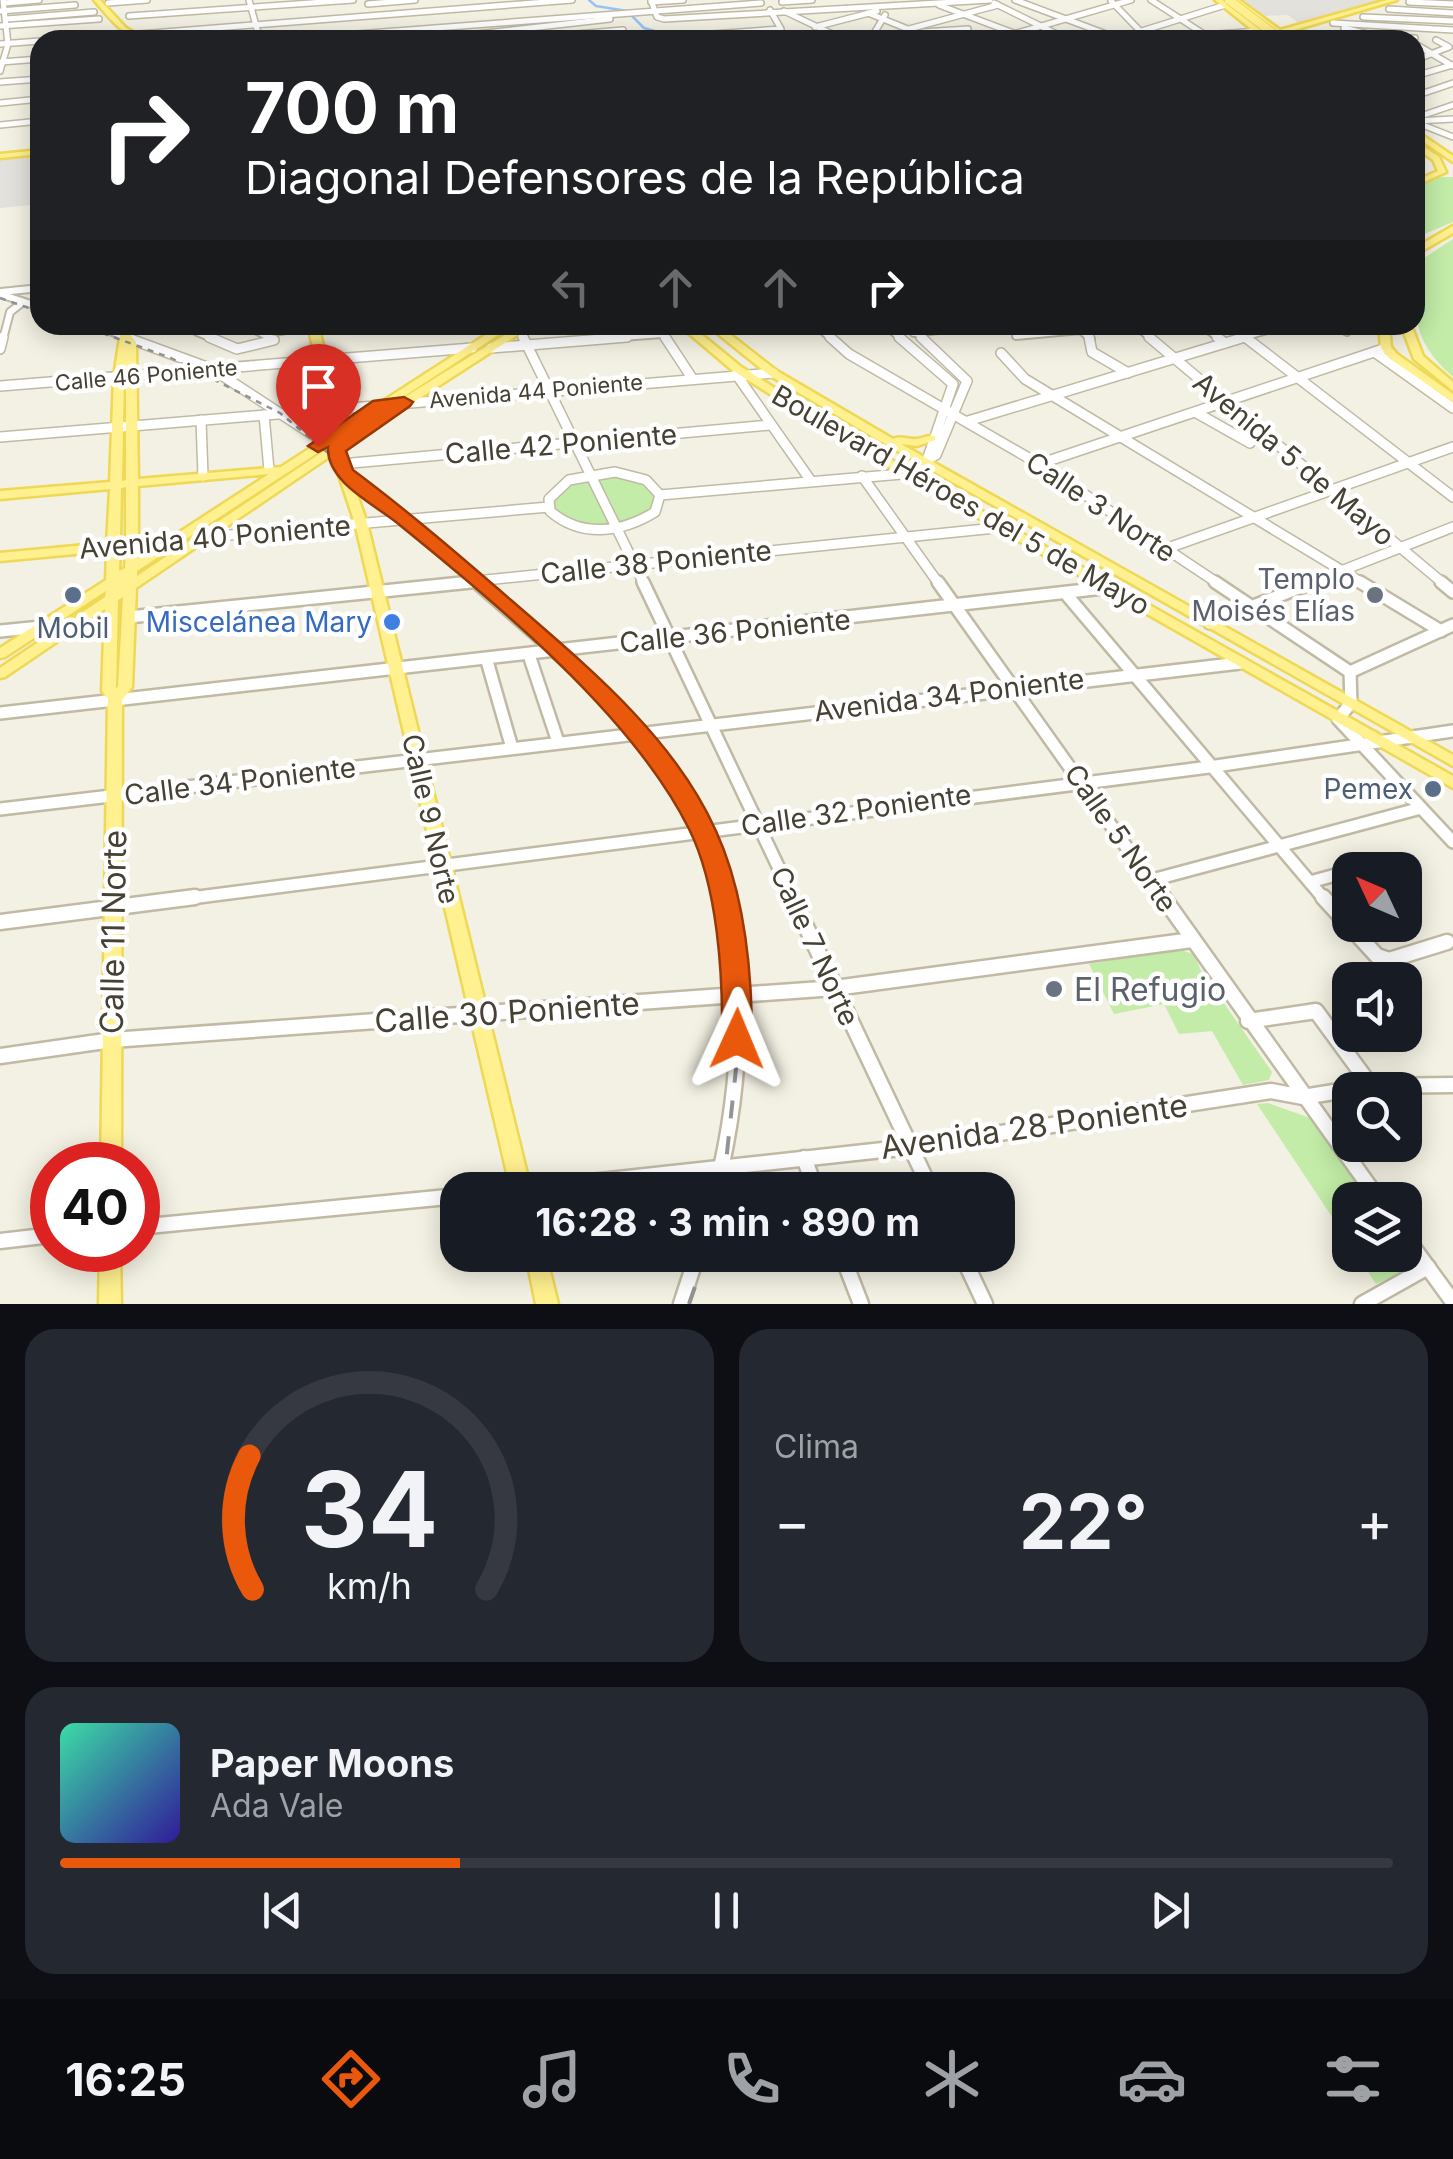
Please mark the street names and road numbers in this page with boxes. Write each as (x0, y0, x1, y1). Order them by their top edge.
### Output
street label: Calle 46 Poniente (54, 354, 238, 396)
street label: Avenida 5 de Mayo (1187, 365, 1401, 553)
street label: Avenida 44 Poniente (428, 369, 644, 413)
street label: Boulevard Héroes del 5 de Mayo (766, 378, 1156, 622)
street label: Calle 42 Poniente (444, 417, 678, 471)
street label: Calle 3 Norte (1020, 444, 1182, 570)
street label: Avenida 40 Poniente (78, 508, 352, 566)
street label: Calle 38 Poniente (539, 533, 773, 591)
street label: Calle 36 Poniente (618, 602, 852, 660)
street label: Avenida 34 Poniente (812, 662, 1086, 728)
street label: Calle 9 Norte (395, 731, 467, 907)
street label: Calle 34 Poniente (122, 750, 358, 812)
street label: Calle 5 Norte (1057, 757, 1185, 919)
street label: Calle 32 Poniente (739, 777, 973, 843)
street label: Calle 11 Norte (92, 830, 134, 1034)
street label: Calle 7 Norte (763, 861, 867, 1031)
street label: Calle 30 Poniente (373, 983, 641, 1041)
street label: Avenida 28 Poniente (878, 1085, 1190, 1167)

